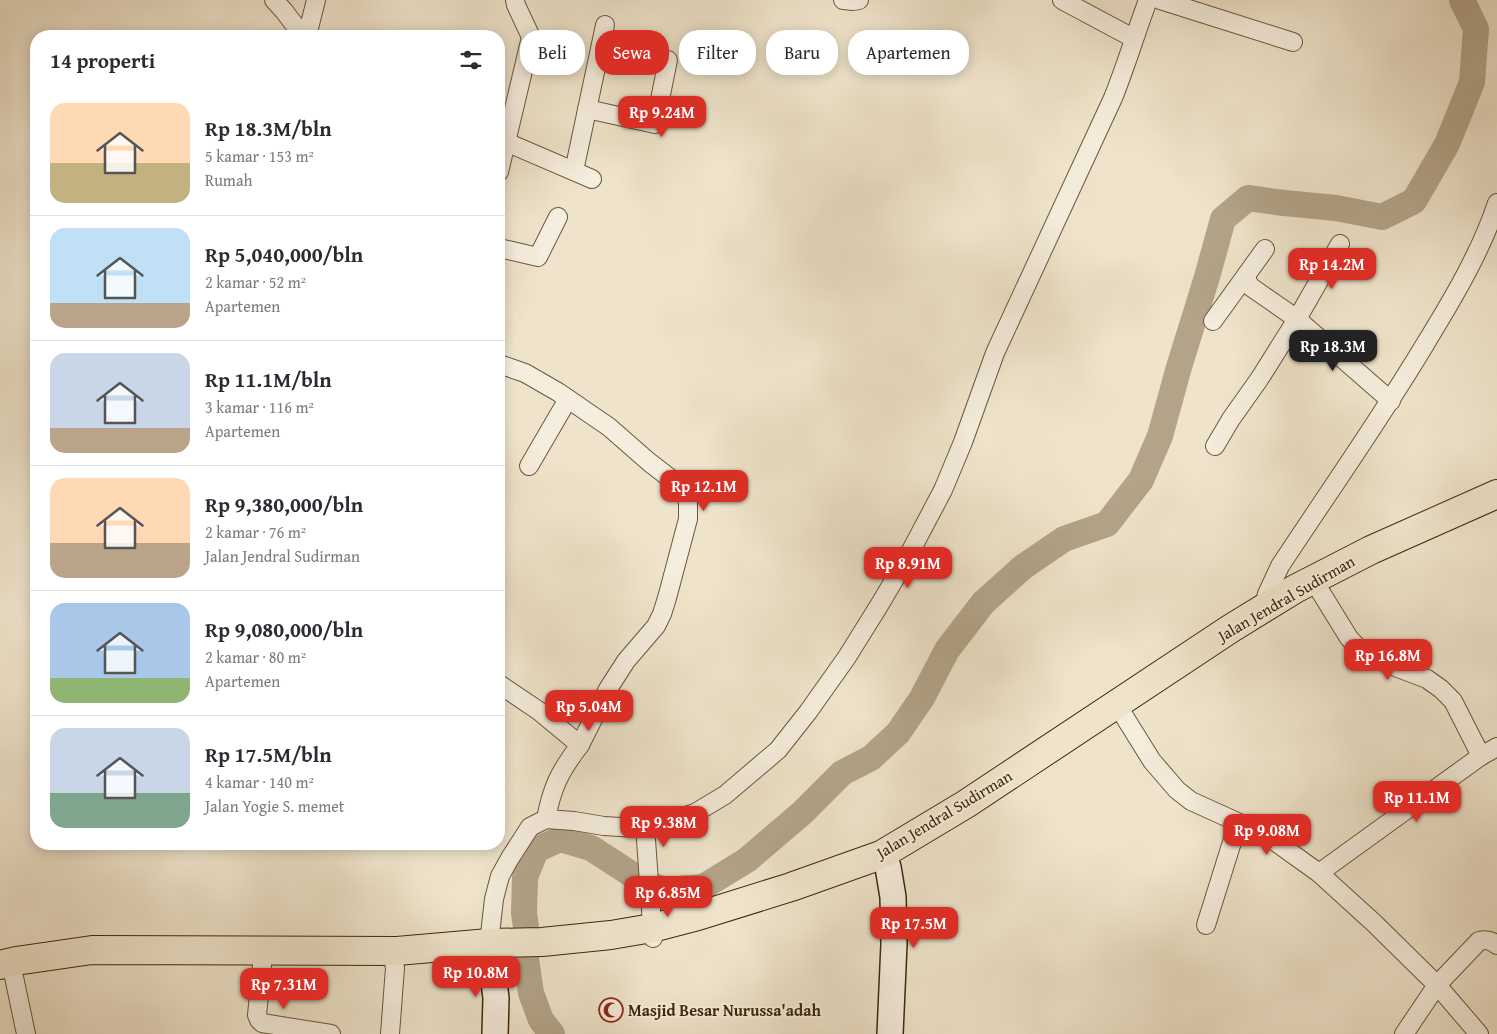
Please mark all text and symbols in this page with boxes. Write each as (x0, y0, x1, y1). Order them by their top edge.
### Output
chip: Beli (520, 30, 585, 75)
chip: Sewa (595, 30, 669, 75)
chip: Filter (679, 30, 756, 75)
chip: Baru (766, 30, 838, 75)
chip: Apartemen (848, 30, 969, 75)
text: 14 properti (50, 45, 155, 76)
icon: filters (457, 46, 485, 74)
pin: Rp 9.24M (610, 96, 714, 138)
text: Rp 9.24M (629, 100, 695, 124)
text: Rp 18.3M/bln (205, 113, 332, 144)
icon: home (90, 123, 150, 183)
text: 5 kamar · 153 m² (205, 144, 314, 168)
text: Rumah (205, 168, 252, 192)
text: Rp 5,040,000/bln (205, 239, 363, 270)
icon: home (90, 248, 150, 308)
pin: Rp 14.2M (1280, 248, 1384, 290)
text: Rp 14.2M (1299, 252, 1365, 276)
text: 2 kamar · 52 m² (205, 270, 306, 294)
text: Apartemen (205, 294, 280, 318)
pin: Rp 18.3M (1281, 330, 1385, 372)
text: Rp 18.3M (1300, 334, 1366, 358)
text: Rp 11.1M/bln (205, 364, 332, 395)
icon: home (90, 373, 150, 433)
text: 3 kamar · 116 m² (205, 395, 314, 419)
text: Apartemen (205, 419, 280, 443)
pin: Rp 12.1M (652, 470, 756, 512)
text: Rp 12.1M (671, 474, 737, 498)
text: Rp 9,380,000/bln (205, 489, 363, 520)
icon: home (90, 498, 150, 558)
text: 2 kamar · 76 m² (205, 520, 306, 544)
text: Jalan Jendral Sudirman (205, 544, 360, 568)
pin: Rp 8.91M (856, 546, 960, 589)
street label: Jalan Jendral Sudirman (1211, 549, 1359, 648)
text: Rp 8.91M (875, 551, 941, 575)
text: Rp 9,080,000/bln (205, 614, 363, 645)
icon: home (90, 623, 150, 683)
pin: Rp 16.8M (1336, 638, 1440, 681)
text: Rp 16.8M (1355, 643, 1421, 667)
text: 2 kamar · 80 m² (205, 645, 306, 669)
text: Apartemen (205, 669, 280, 693)
pin: Rp 5.04M (537, 690, 641, 732)
text: Rp 5.04M (556, 694, 622, 718)
text: Rp 17.5M/bln (205, 739, 332, 770)
icon: home (90, 748, 150, 808)
street label: Jalan Jendral Sudirman (870, 764, 1017, 865)
text: 4 kamar · 140 m² (205, 770, 314, 794)
pin: Rp 11.1M (1365, 780, 1469, 823)
text: Rp 11.1M (1384, 785, 1450, 809)
text: Jalan Yogie S. memet (205, 794, 345, 818)
pin: Rp 9.38M (612, 806, 716, 848)
text: Rp 9.38M (631, 810, 697, 834)
pin: Rp 9.08M (1215, 814, 1319, 856)
text: Rp 9.08M (1234, 818, 1300, 842)
pin: Rp 6.85M (616, 876, 720, 918)
text: Rp 6.85M (635, 880, 701, 904)
pin: Rp 17.5M (862, 906, 966, 949)
text: Rp 17.5M (881, 911, 947, 935)
pin: Rp 10.8M (424, 956, 528, 998)
text: Rp 10.8M (443, 960, 509, 984)
pin: Rp 7.31M (232, 968, 336, 1010)
text: Rp 7.31M (251, 972, 317, 996)
mosque icon: Masjid Besar Nurussa'adah (598, 997, 624, 1023)
place label: Masjid Besar Nurussa'adah (628, 998, 821, 1022)

